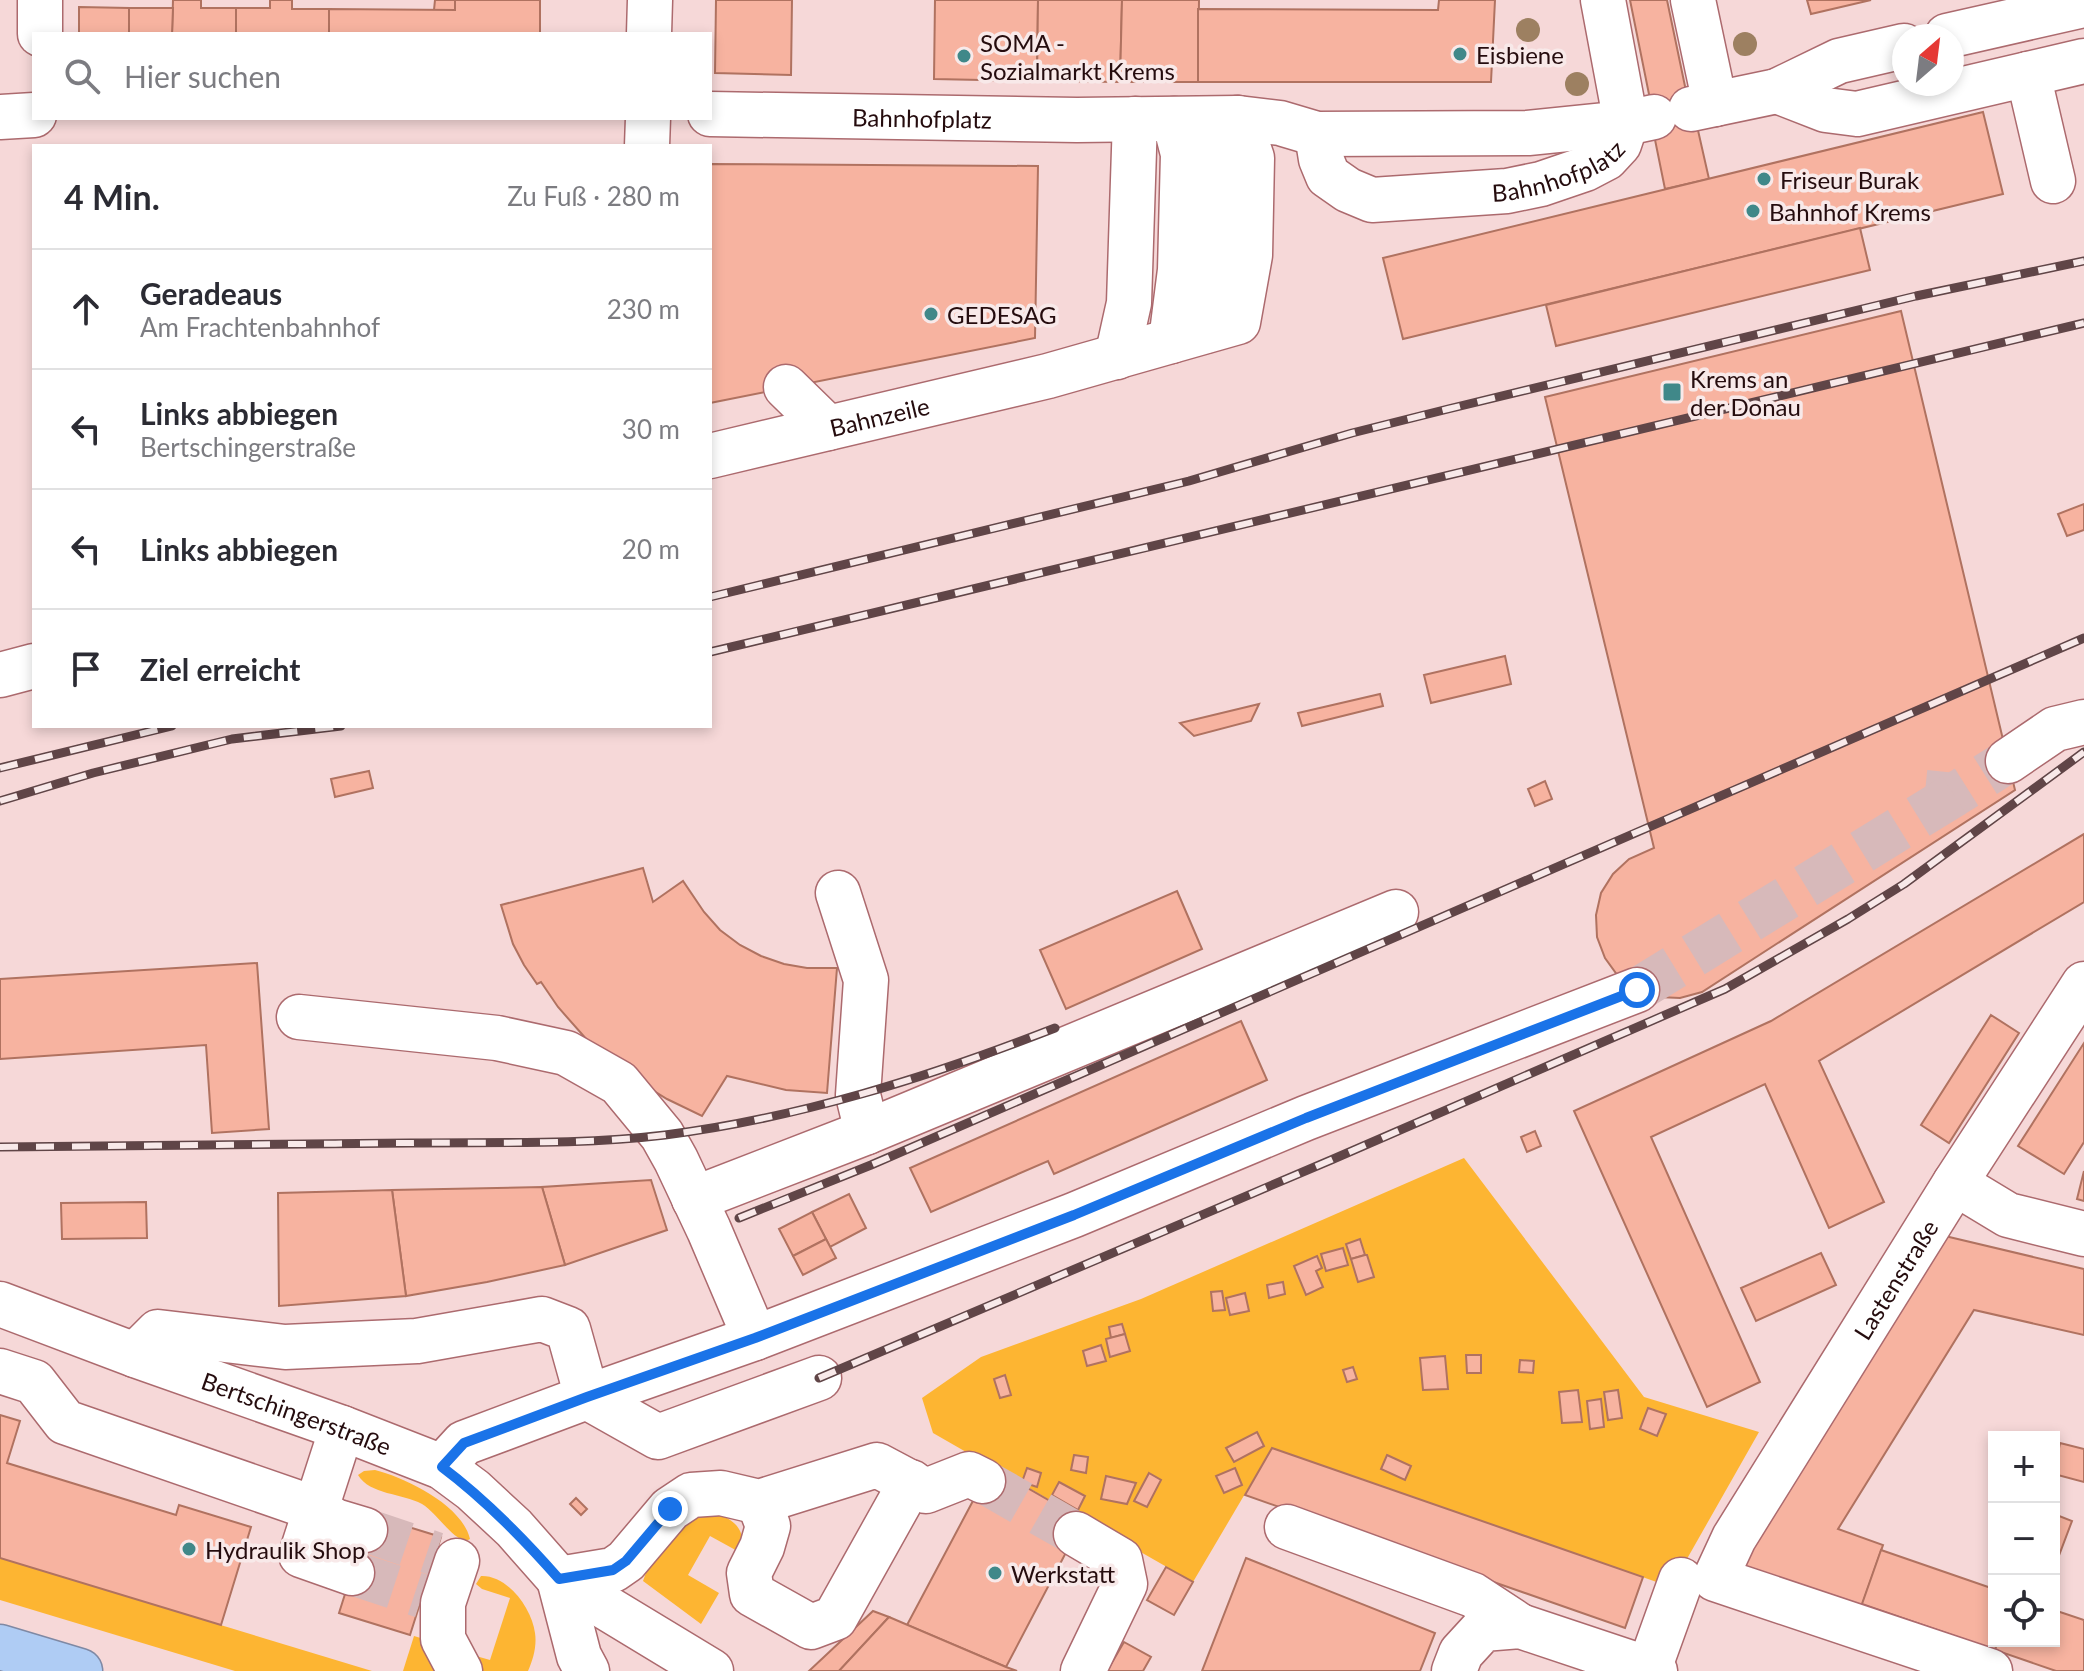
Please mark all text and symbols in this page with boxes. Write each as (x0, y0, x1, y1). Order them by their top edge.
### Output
north arrow (1892, 24, 1964, 96)
place label: SOMA - Sozialmarkt Krems (980, 28, 1175, 85)
search box (32, 32, 712, 120)
place label: Eisbiene (1476, 40, 1564, 69)
marker: Eisbiene (1451, 45, 1469, 63)
marker: SOMA - Sozialmarkt Krems (955, 47, 973, 65)
icon: search (60, 54, 104, 98)
text: Hier suchen (124, 58, 281, 94)
street label: Bahnhofplatz (852, 102, 992, 133)
street label: Bahnhofplatz (1491, 134, 1630, 206)
place label: Friseur Burak (1780, 165, 1920, 194)
marker: Friseur Burak (1755, 170, 1773, 188)
text: 4 Min. (64, 176, 160, 217)
text: Zu Fuß · 280 m (507, 180, 680, 212)
place label: Bahnhof Krems (1769, 197, 1931, 226)
marker: Bahnhof Krems (1744, 202, 1762, 220)
text: Geradeaus (140, 275, 282, 311)
icon: ahead (64, 287, 108, 331)
text: 230 m (607, 293, 680, 325)
place label: GEDESAG (947, 300, 1057, 329)
marker: GEDESAG (922, 305, 940, 323)
text: Am Frachtenbahnhof (140, 311, 380, 343)
place label: Krems an der Donau (1690, 364, 1801, 421)
marker: Krems an der Donau (1661, 381, 1683, 403)
street label: Bahnzeile (827, 390, 932, 442)
text: Links abbiegen (140, 395, 338, 431)
icon: left (64, 407, 108, 451)
text: 30 m (622, 413, 680, 445)
text: Bertschingerstraße (140, 431, 356, 463)
icon: left (64, 527, 108, 571)
text: Links abbiegen (140, 531, 338, 567)
text: 20 m (622, 533, 680, 565)
icon: arrive (64, 647, 108, 691)
text: Ziel erreicht (140, 651, 300, 687)
route start (1619, 972, 1655, 1008)
street label: Lastenstraße (1847, 1214, 1943, 1344)
street label: Bertschingerstraße (198, 1365, 396, 1460)
map controls (1988, 1431, 2060, 1647)
button: + (1988, 1431, 2060, 1503)
route end (652, 1491, 688, 1527)
button: − (1988, 1503, 2060, 1575)
place label: Hydraulik Shop (205, 1535, 365, 1564)
marker: Hydraulik Shop (180, 1540, 198, 1558)
place label: Werkstatt (1011, 1559, 1116, 1588)
marker: Werkstatt (986, 1564, 1004, 1582)
button: locate (1988, 1575, 2060, 1647)

